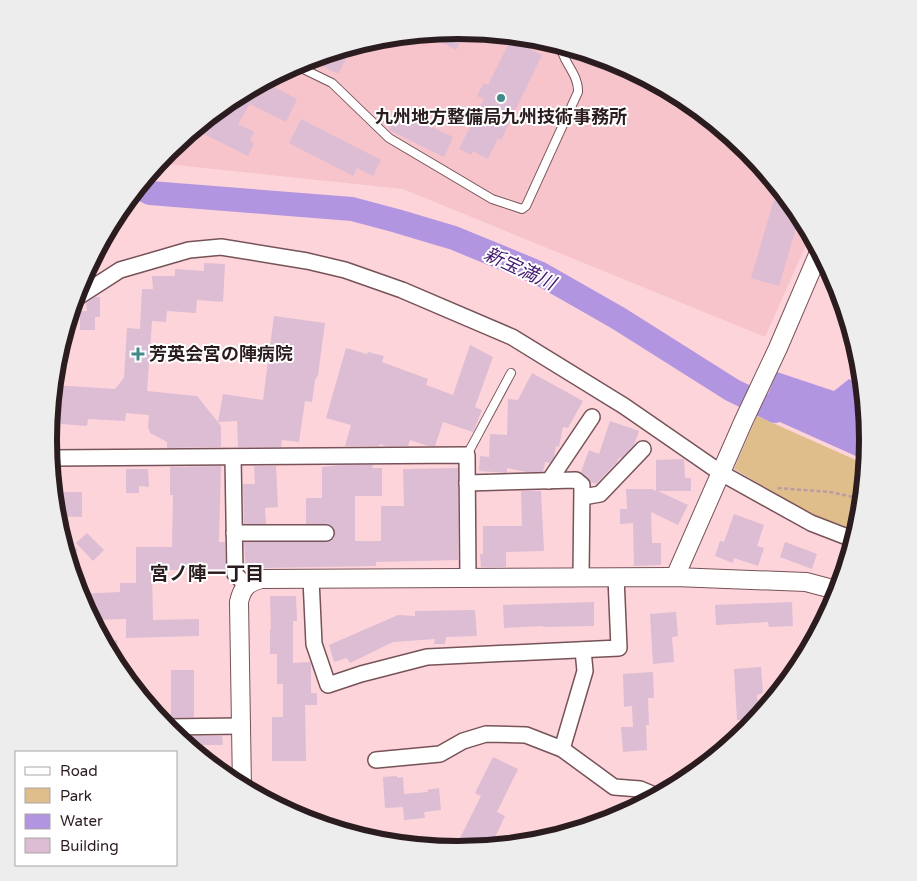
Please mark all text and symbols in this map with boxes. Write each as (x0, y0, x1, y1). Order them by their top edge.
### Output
marker: 九州地方整備局九州技術事務所 (495, 92, 507, 104)
place label: 九州地方整備局九州技術事務所 (375, 106, 627, 128)
water label: 新宝満川 (480, 243, 560, 296)
place label: 芳英会宮の陣病院 (149, 343, 293, 365)
marker: 芳英会宮の陣病院 (131, 347, 145, 361)
district label: 宮ノ陣一丁目 (150, 563, 264, 585)
legend (15, 751, 178, 866)
text: Road (60, 762, 98, 780)
text: Park (60, 787, 92, 805)
text: Water (60, 812, 103, 830)
text: Building (60, 837, 119, 855)

